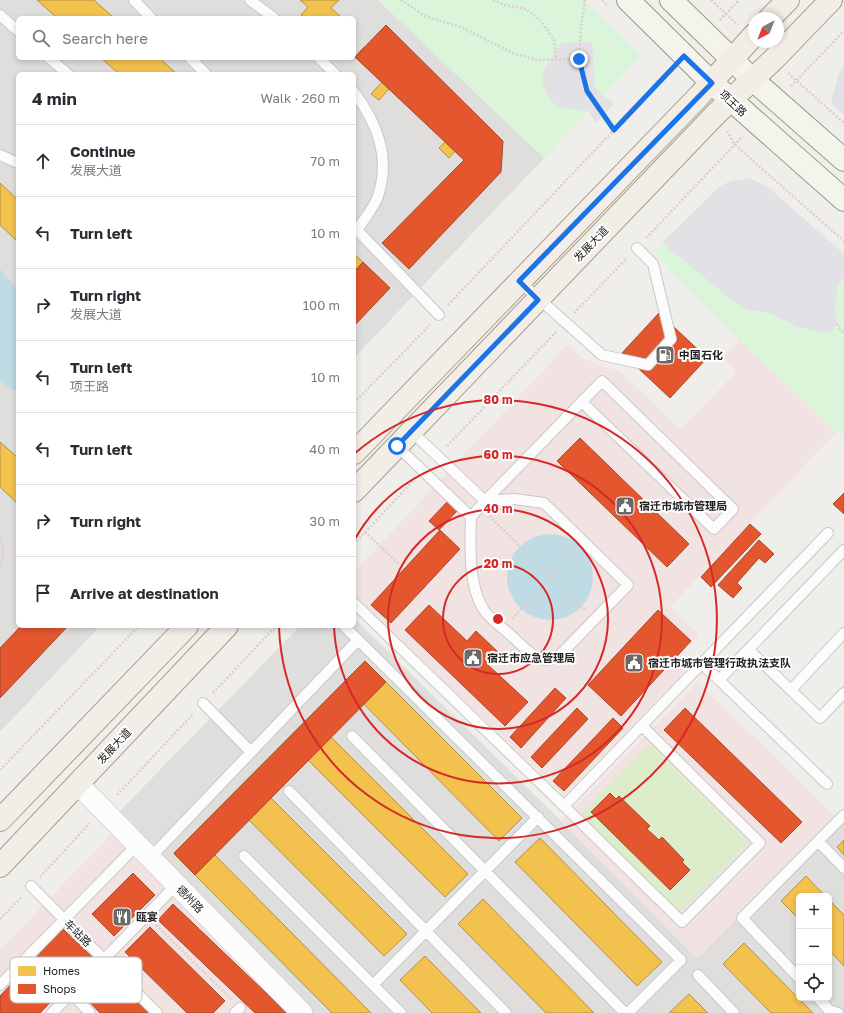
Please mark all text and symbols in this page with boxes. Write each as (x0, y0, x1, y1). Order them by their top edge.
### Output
north arrow (748, 12, 784, 48)
search box (16, 16, 356, 60)
icon: search (30, 27, 52, 49)
text: Search here (62, 29, 148, 47)
route end (570, 50, 588, 68)
street label: 项王路 (717, 87, 750, 119)
text: 4 min (32, 88, 77, 109)
text: Walk · 260 m (261, 90, 340, 106)
text: Continue (70, 142, 136, 160)
icon: ahead (32, 150, 54, 172)
text: 70 m (310, 153, 340, 169)
text: 发展大道 (70, 162, 122, 178)
icon: left (32, 222, 54, 244)
street label: 发展大道 (571, 223, 611, 264)
text: Turn left (70, 224, 132, 242)
text: 10 m (311, 225, 340, 241)
text: Turn right (70, 286, 141, 304)
icon: right (32, 294, 54, 316)
text: 100 m (303, 297, 340, 313)
text: 发展大道 (70, 306, 122, 322)
fuel station icon: 中国石化 (654, 344, 676, 366)
place label: 中国石化 (679, 348, 723, 361)
text: Turn left (70, 358, 132, 376)
icon: left (32, 366, 54, 388)
text: 10 m (311, 369, 340, 385)
text: 项王路 (70, 378, 109, 394)
text: 80 m (484, 392, 512, 407)
route start (388, 437, 406, 455)
icon: left (32, 438, 54, 460)
text: Turn left (70, 440, 132, 458)
text: 40 m (309, 441, 340, 457)
text: 60 m (484, 447, 512, 462)
public building icon: 宿迁市城市管理局 (614, 495, 636, 517)
place label: 宿迁市城市管理局 (639, 499, 727, 512)
text: 40 m (484, 501, 512, 516)
icon: right (32, 510, 54, 532)
text: Turn right (70, 512, 141, 530)
text: 30 m (310, 513, 340, 529)
text: 20 m (484, 556, 512, 571)
icon: arrive (32, 582, 54, 604)
text: Arrive at destination (70, 584, 219, 602)
centre of rings (491, 612, 505, 626)
public building icon: 宿迁市应急管理局 (462, 647, 484, 669)
place label: 宿迁市应急管理局 (487, 651, 575, 664)
public building icon: 宿迁市城市管理行政执法支队 (623, 652, 645, 674)
place label: 宿迁市城市管理行政执法支队 (648, 656, 791, 669)
street label: 发展大道 (94, 725, 133, 766)
street label: 德州路 (174, 882, 206, 915)
map controls (796, 893, 832, 1001)
button: + (796, 893, 832, 929)
restaurant icon: 瓯宴 (111, 906, 133, 928)
place label: 瓯宴 (136, 910, 158, 923)
street label: 车站路 (62, 916, 95, 949)
button: − (796, 929, 832, 965)
legend (10, 957, 142, 1003)
text: Homes (43, 964, 80, 977)
button: locate (796, 965, 832, 1001)
text: Shops (43, 982, 76, 995)

